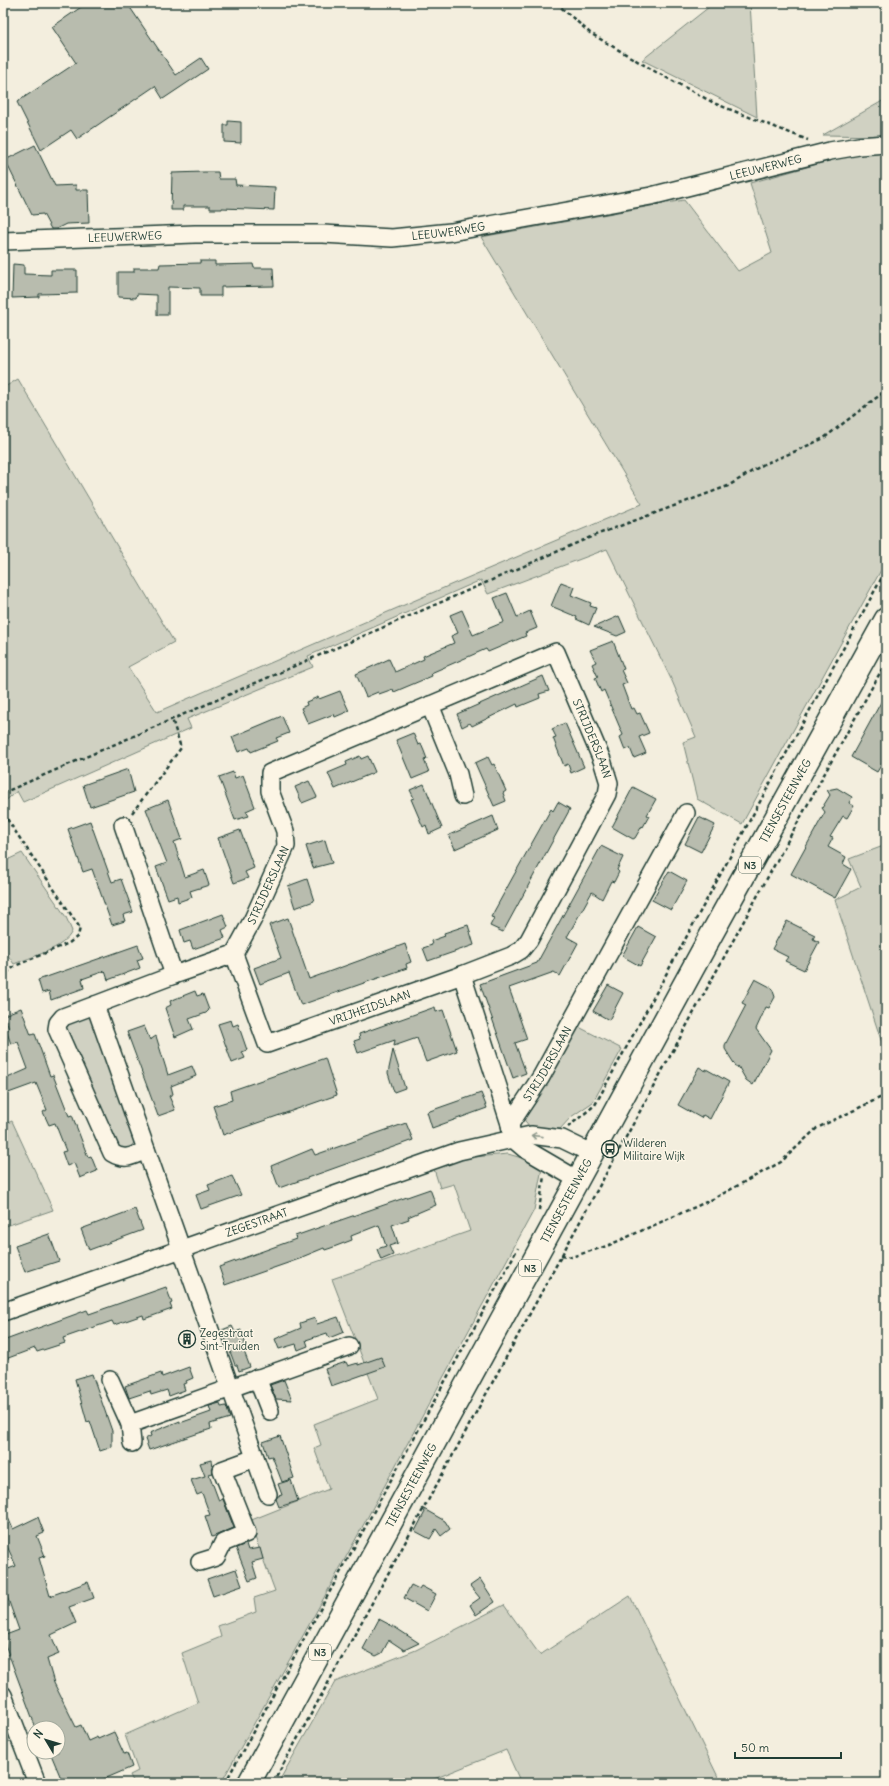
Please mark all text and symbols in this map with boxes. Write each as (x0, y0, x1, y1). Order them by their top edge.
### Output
street label: LEEUWERWEG (728, 151, 803, 183)
street label: LEEUWERWEG (411, 219, 486, 243)
street label: LEEUWERWEG (88, 228, 162, 245)
street label: STRIJDERSLAAN (570, 697, 614, 780)
street label: TIENSESTEENWEG (756, 756, 814, 845)
street label: STRIJDERSLAAN (244, 844, 292, 927)
road number: N3 (739, 857, 761, 873)
street label: VRIJHEIDSLAAN (327, 987, 412, 1028)
street label: STRIJDERSLAAN (520, 1024, 575, 1104)
one-way arrow (531, 1133, 544, 1140)
place label: Wilderen Militaire Wijk (623, 1136, 685, 1163)
bus stop icon: Wilderen Militaire Wijk (600, 1139, 620, 1159)
street label: TIENSESTEENWEG (538, 1156, 595, 1245)
street label: ZEGESTRAAT (224, 1205, 290, 1240)
road number: N3 (519, 1260, 541, 1276)
place label: Zegestraat Sint-Truiden (200, 1326, 260, 1353)
building icon: Zegestraat Sint-Truiden (177, 1329, 197, 1349)
street label: TIENSESTEENWEG (383, 1441, 440, 1530)
road number: N3 (309, 1644, 331, 1660)
north arrow (26, 1720, 66, 1760)
text: N (30, 1727, 46, 1741)
scale bar (735, 1734, 841, 1760)
text: 50 m (741, 1740, 770, 1755)

